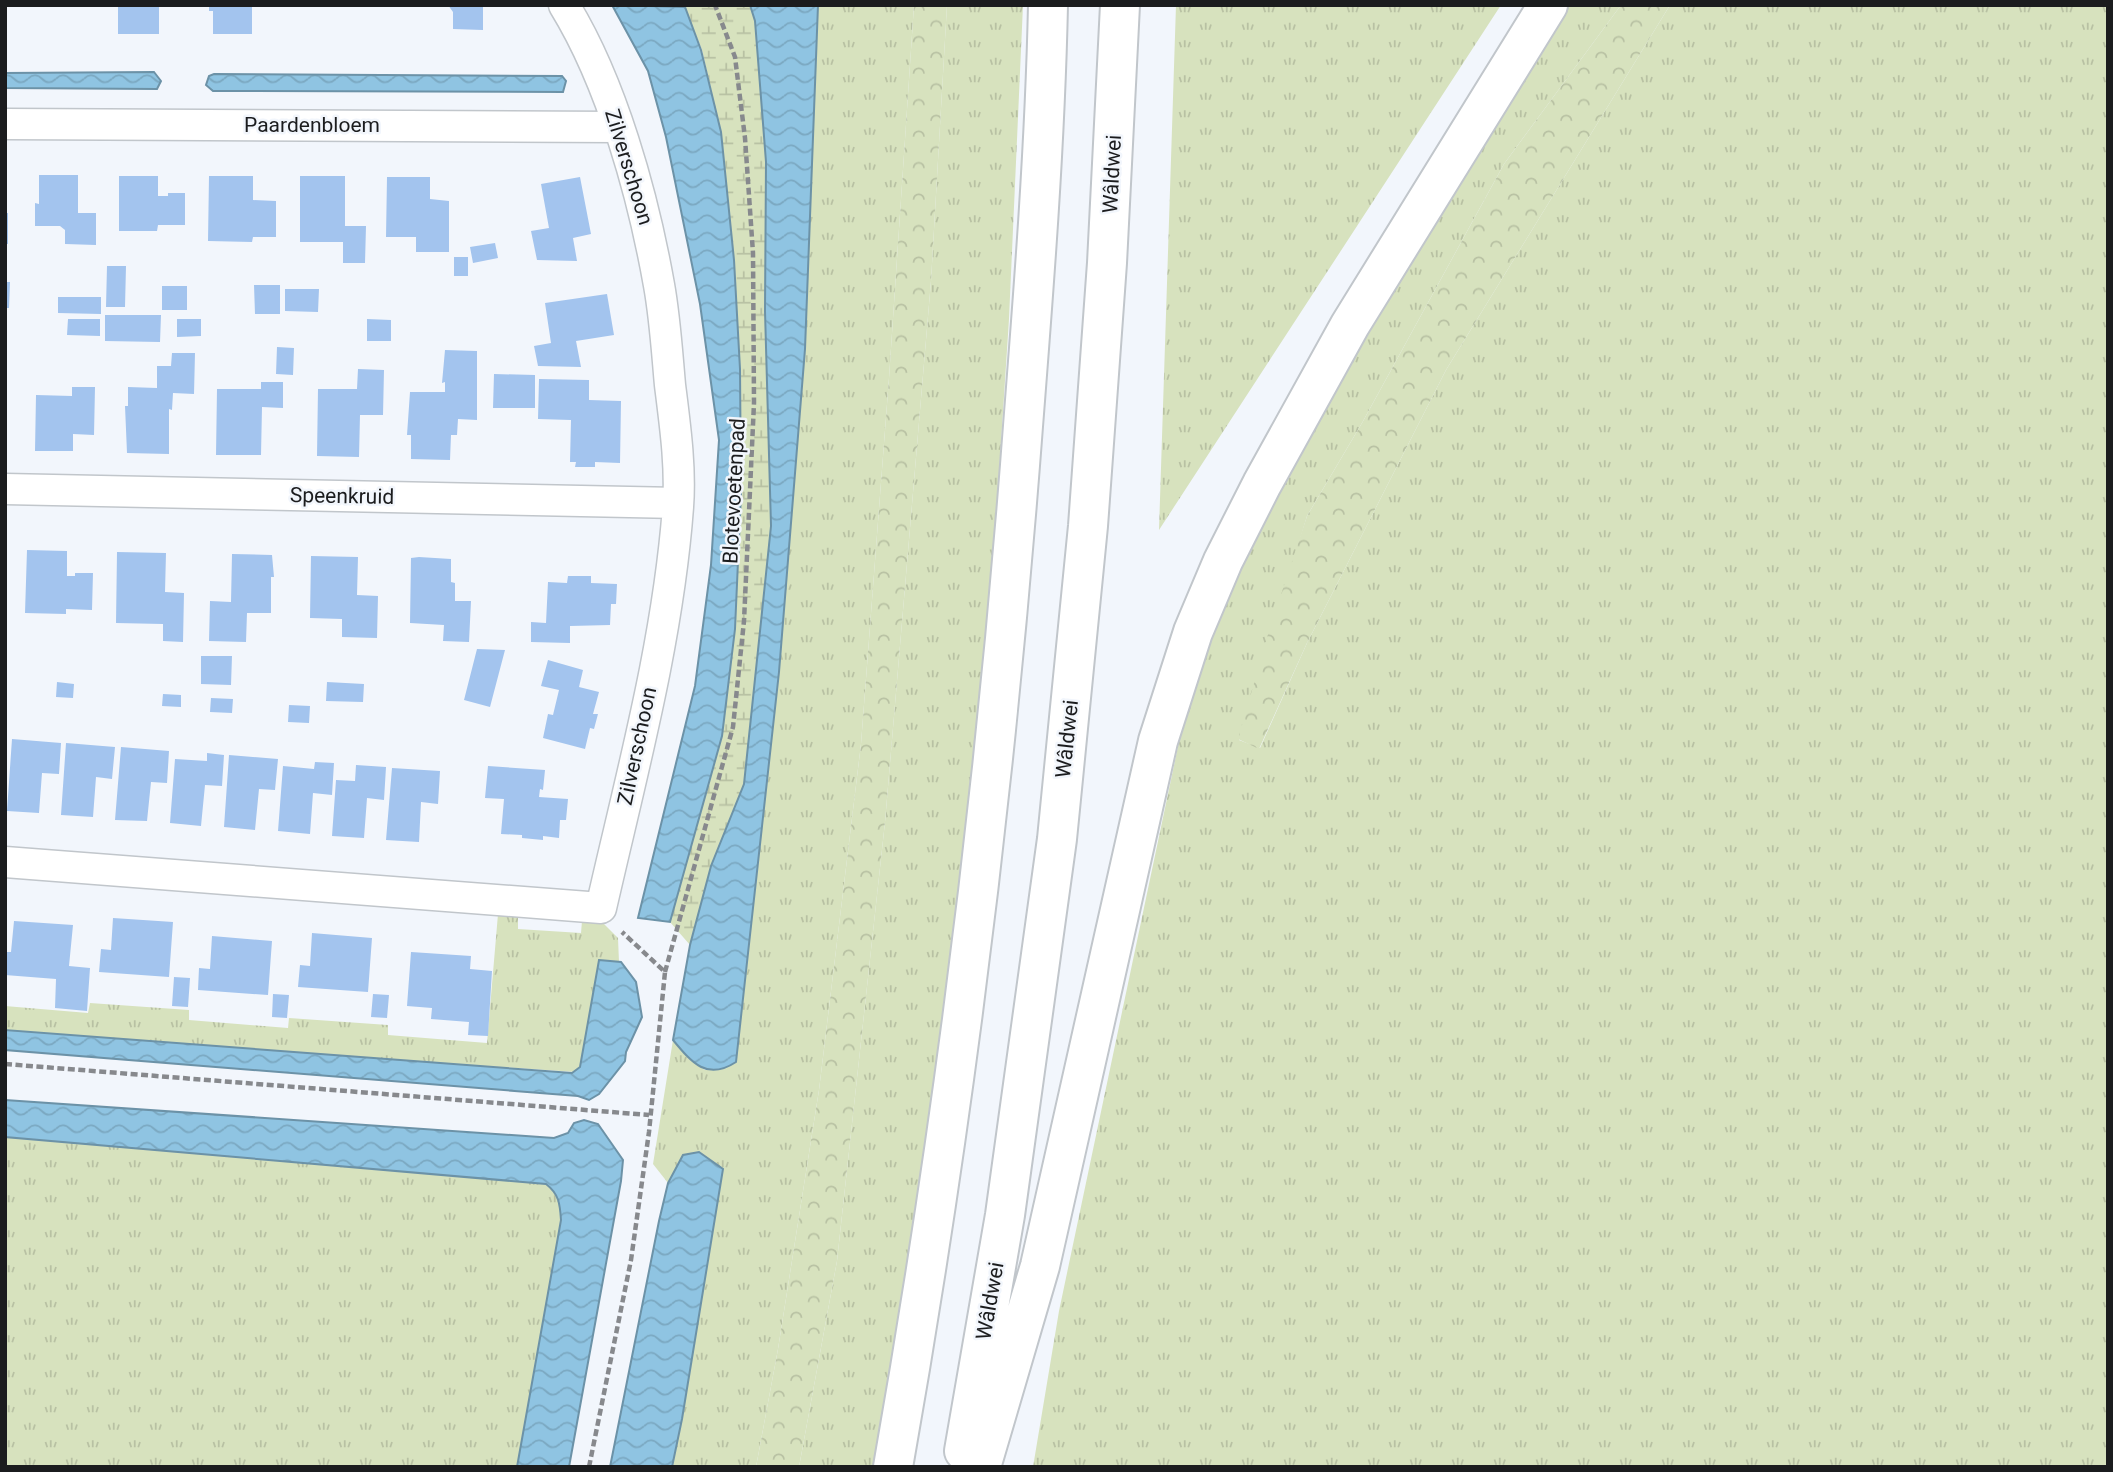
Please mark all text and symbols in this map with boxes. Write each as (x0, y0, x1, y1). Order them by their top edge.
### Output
street label: Zilverschoon (600, 106, 658, 228)
street label: Paardenbloem (244, 113, 380, 137)
street label: Wâldwei (1098, 134, 1126, 214)
street label: Blotevoetenpad (718, 418, 750, 564)
street label: Speenkruid (290, 483, 394, 509)
street label: Zilverschoon (613, 685, 661, 807)
street label: Wâldwei (1051, 699, 1083, 779)
street label: Wâldwei (971, 1260, 1009, 1342)

